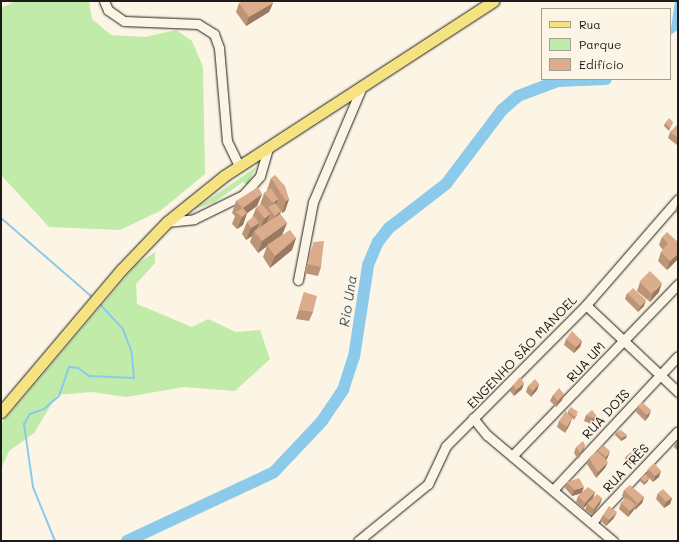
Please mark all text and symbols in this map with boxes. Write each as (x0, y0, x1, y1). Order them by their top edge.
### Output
legend (541, 8, 671, 80)
text: Rua (579, 16, 601, 32)
text: Parque (579, 36, 622, 52)
text: Edifício (579, 56, 623, 72)
water label: Rio Una (336, 274, 360, 328)
street label: ENGENHO SÃO MANOEL (464, 292, 580, 412)
street label: RUA UM (564, 339, 608, 385)
street label: RUA DOIS (579, 386, 633, 442)
street label: RUA TRÊS (600, 441, 652, 495)

